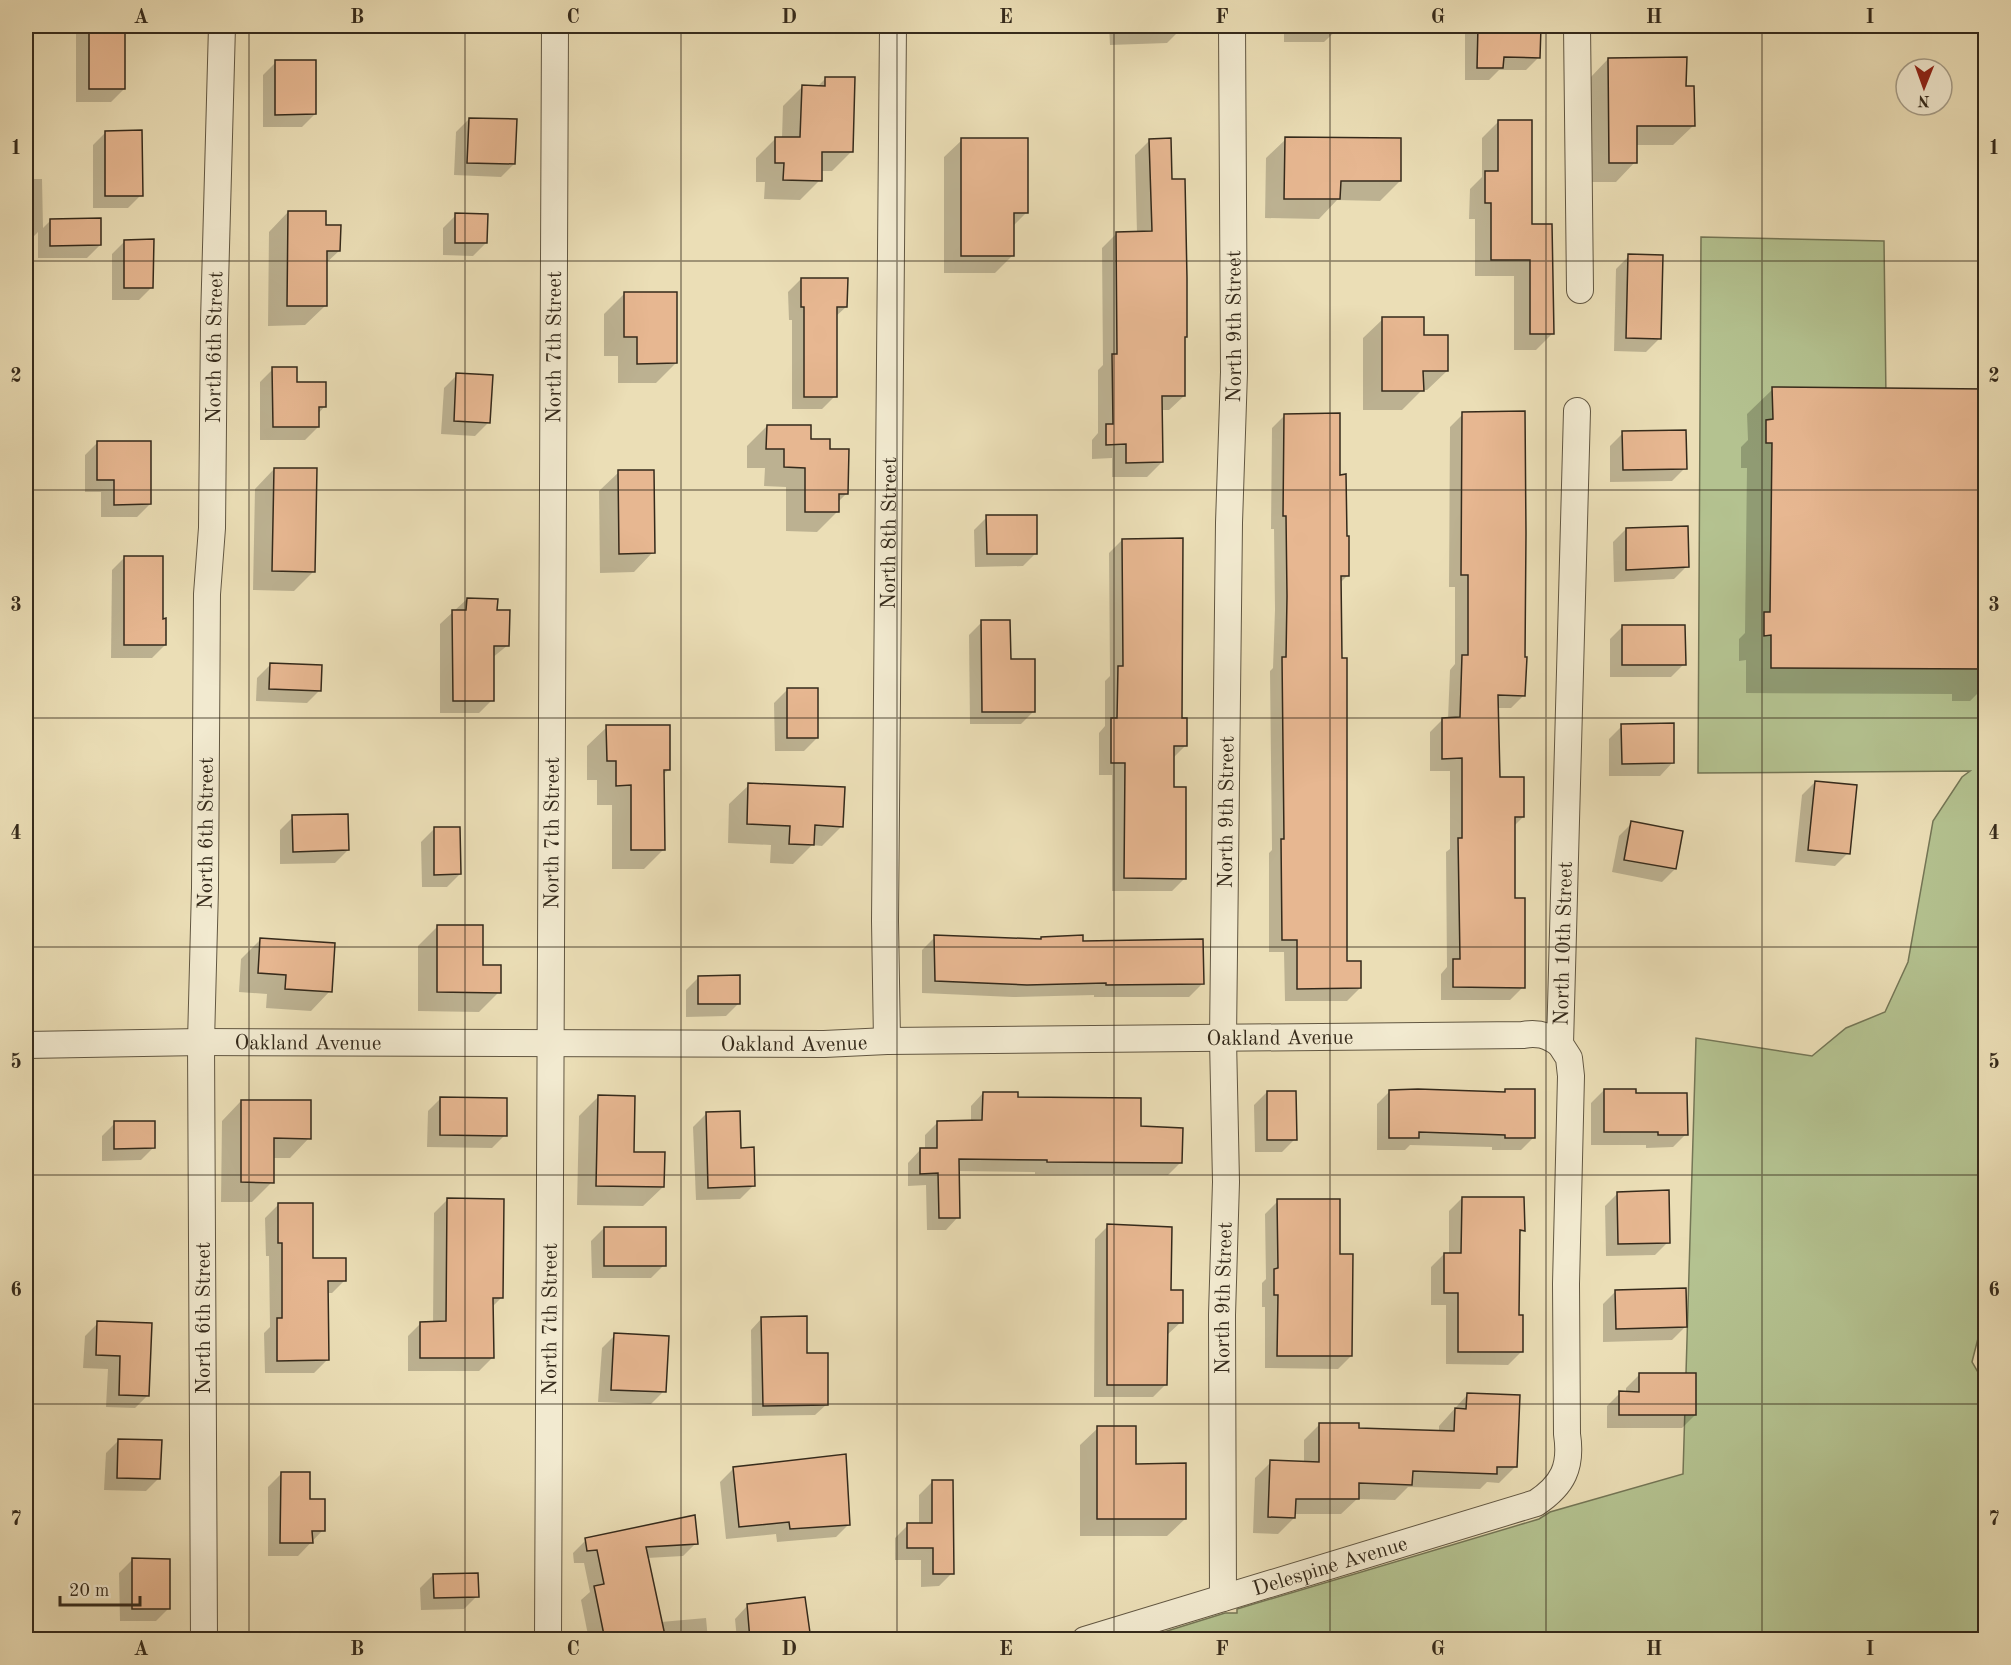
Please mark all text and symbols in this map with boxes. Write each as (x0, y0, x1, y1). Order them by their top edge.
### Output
text: A (133, 8, 149, 28)
text: B (350, 8, 364, 28)
text: C (566, 8, 580, 28)
text: D (781, 8, 797, 28)
text: E (999, 8, 1013, 28)
text: F (1215, 8, 1229, 28)
text: G (1431, 8, 1445, 28)
text: H (1646, 8, 1662, 28)
text: I (1866, 8, 1874, 28)
north arrow (1894, 57, 1954, 117)
text: N (1917, 92, 1930, 108)
text: 1 (10, 139, 22, 159)
text: 1 (1988, 139, 2000, 159)
street label: North 9th Street (1224, 250, 1246, 403)
street label: North 6th Street (204, 271, 227, 424)
street label: North 7th Street (544, 271, 566, 423)
text: 2 (10, 367, 22, 387)
text: 2 (1988, 367, 2000, 387)
street label: North 8th Street (879, 457, 901, 609)
text: 3 (10, 596, 22, 616)
text: 3 (1988, 596, 2000, 616)
street label: North 9th Street (1216, 736, 1239, 888)
street label: North 6th Street (195, 757, 218, 910)
street label: North 7th Street (542, 757, 564, 909)
text: 4 (10, 824, 22, 844)
text: 4 (1988, 824, 2000, 844)
street label: North 10th Street (1551, 861, 1577, 1026)
street label: Oakland Avenue (1206, 1028, 1353, 1050)
street label: Oakland Avenue (234, 1033, 381, 1055)
street label: Oakland Avenue (720, 1033, 868, 1056)
text: 5 (10, 1052, 22, 1073)
text: 5 (1988, 1052, 2000, 1073)
street label: North 9th Street (1213, 1222, 1237, 1374)
street label: North 6th Street (194, 1242, 215, 1394)
street label: North 7th Street (540, 1243, 562, 1395)
text: 6 (10, 1281, 22, 1301)
text: 6 (1988, 1281, 2000, 1301)
text: 7 (10, 1510, 22, 1530)
text: 7 (1988, 1510, 2000, 1530)
street label: Delespine Avenue (1250, 1534, 1410, 1600)
scale bar (60, 1569, 140, 1607)
text: 20 m (69, 1582, 109, 1600)
text: A (133, 1640, 149, 1660)
text: B (350, 1640, 364, 1660)
text: C (566, 1640, 580, 1660)
text: D (781, 1640, 797, 1660)
text: E (999, 1640, 1013, 1660)
text: F (1215, 1640, 1229, 1660)
text: G (1431, 1640, 1445, 1660)
text: H (1646, 1640, 1662, 1660)
text: I (1866, 1640, 1874, 1660)

